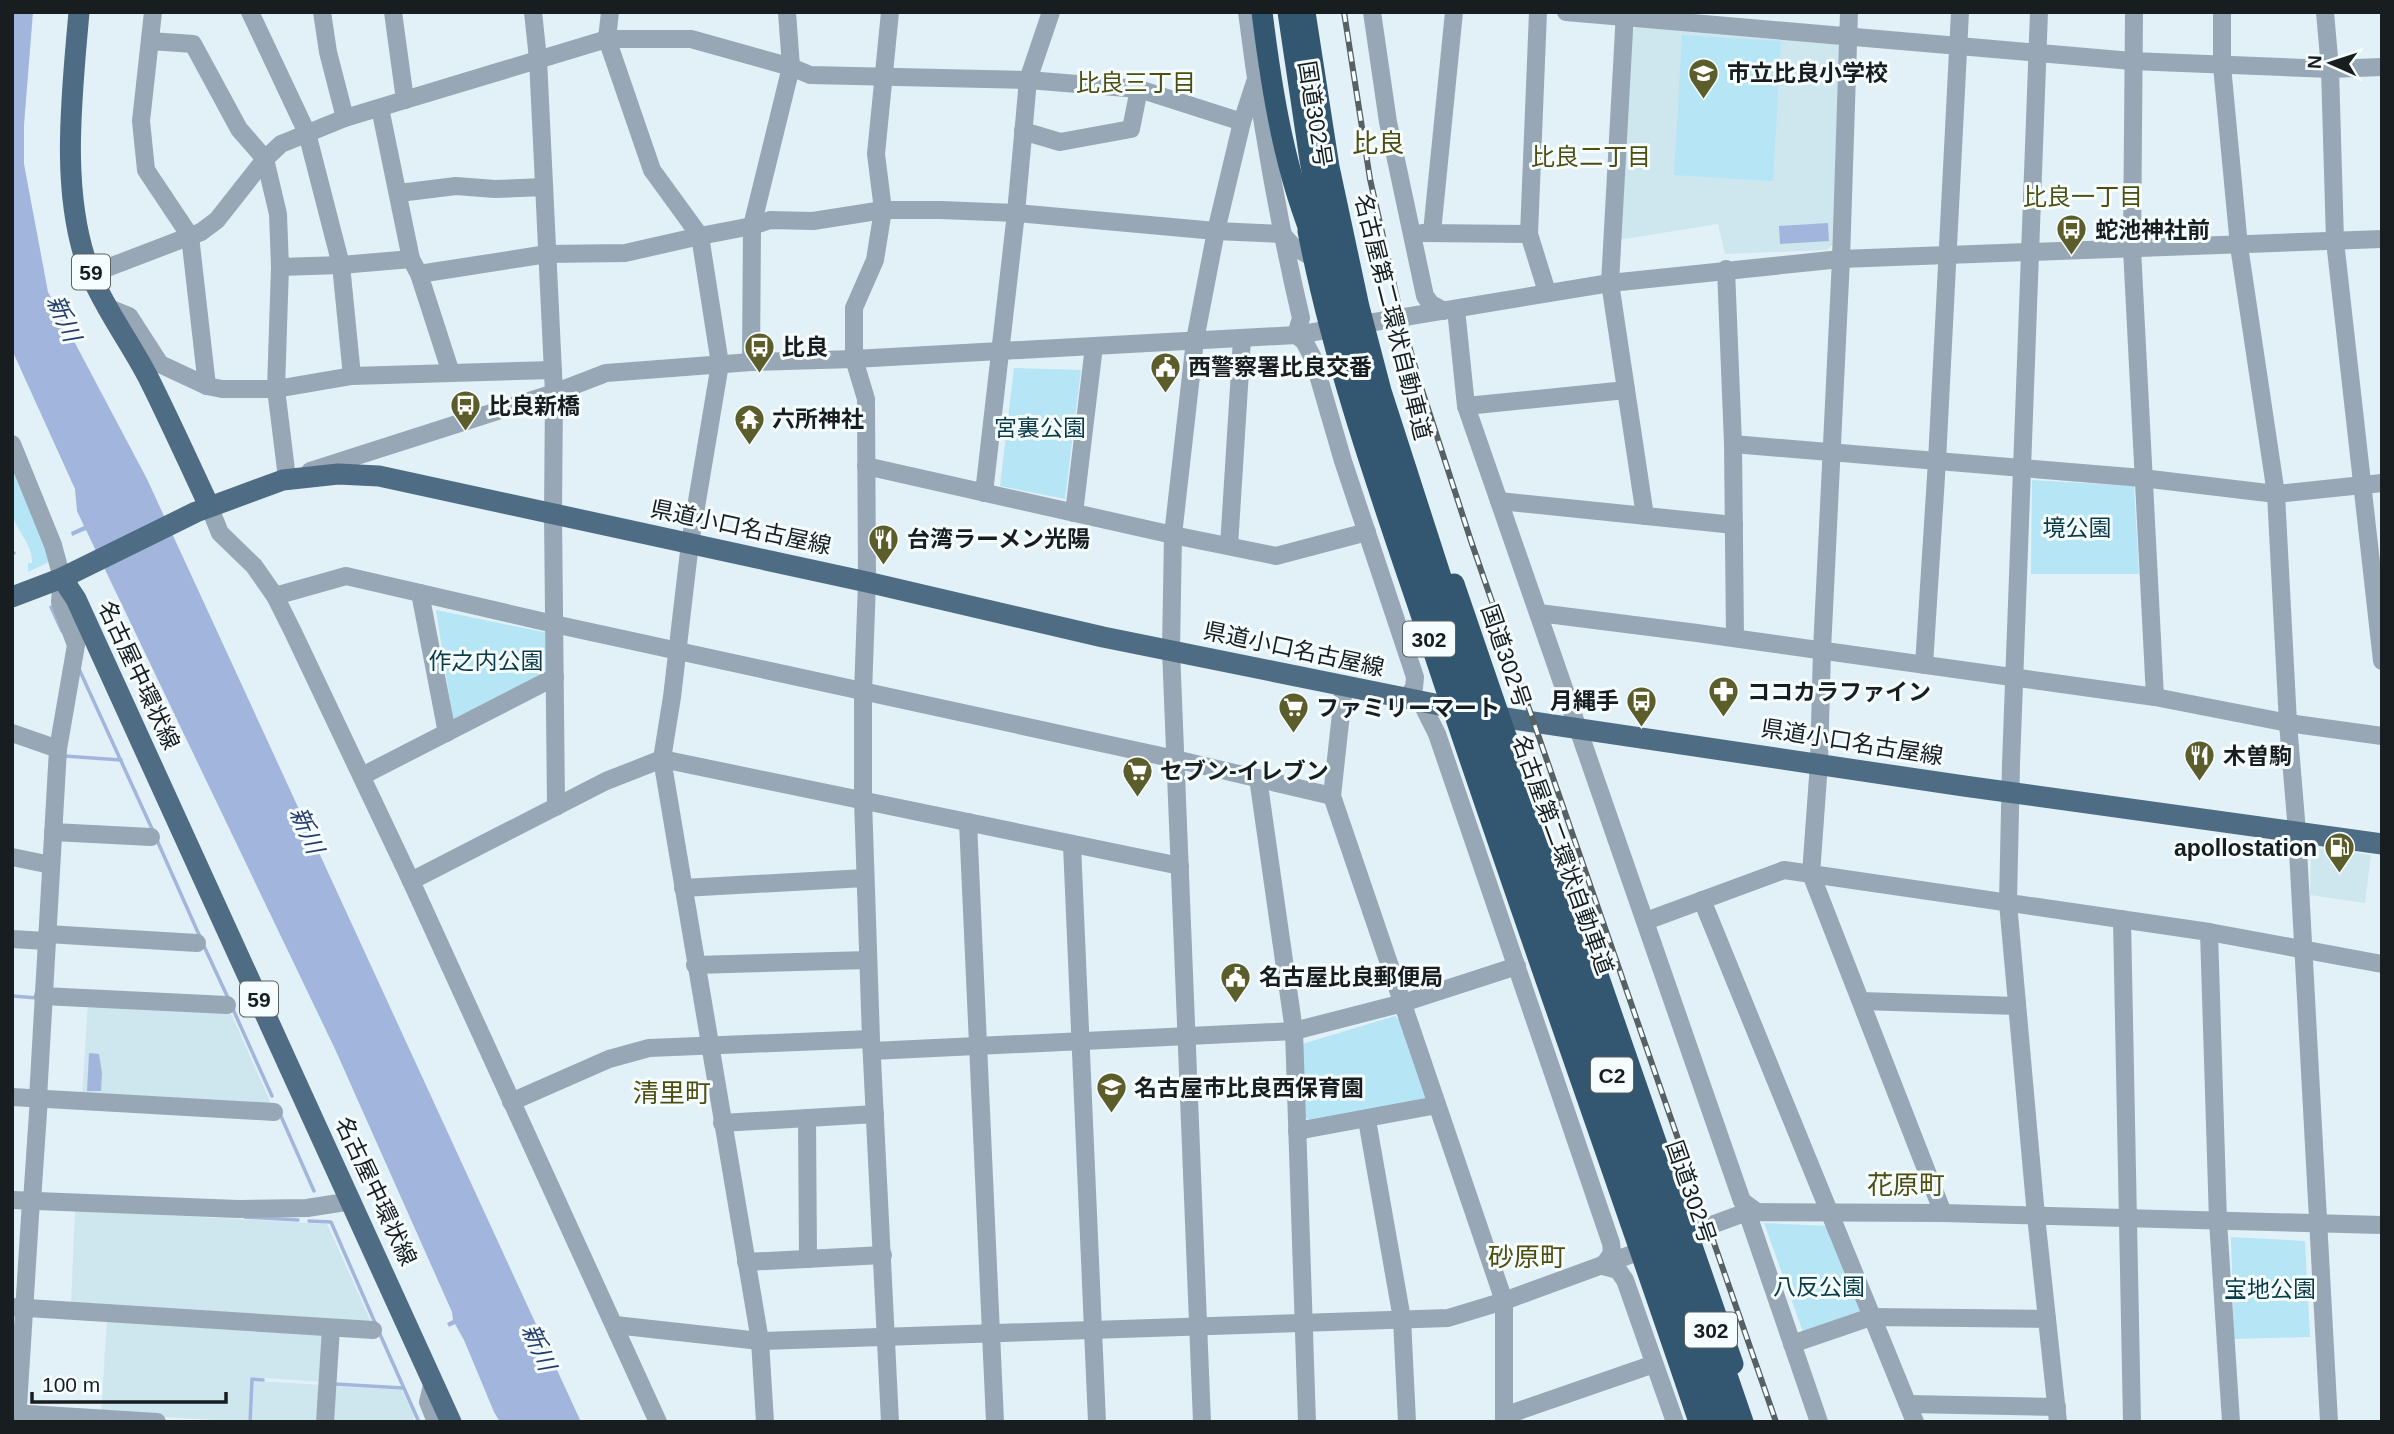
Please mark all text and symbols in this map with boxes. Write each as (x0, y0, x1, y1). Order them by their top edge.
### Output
north arrow (2296, 28, 2366, 98)
text: N (2304, 55, 2325, 70)
school or university icon: 市立比良小学校 (1687, 56, 1721, 100)
street label: 国道302号 (1294, 59, 1336, 169)
place label: 市立比良小学校 (1727, 60, 1888, 86)
district label: 比良三丁目 (1076, 69, 1196, 96)
district label: 比良 (1352, 128, 1404, 158)
district label: 比良二丁目 (1531, 143, 1651, 170)
district label: 比良一丁目 (2023, 183, 2143, 210)
street label: 名古屋第二環状自動車道 (1350, 191, 1436, 443)
bus stop icon: 蛇池神社前 (2055, 213, 2089, 257)
place label: 蛇池神社前 (2095, 217, 2210, 243)
road number: 59 (72, 254, 110, 290)
water label: 新川 (42, 291, 87, 348)
bus stop icon: 比良 (742, 330, 776, 374)
place label: 比良 (782, 334, 828, 360)
public building icon: 西警察署比良交番 (1148, 350, 1182, 394)
place label: 西警察署比良交番 (1188, 354, 1372, 380)
bus stop icon: 比良新橋 (448, 389, 482, 433)
place label: 比良新橋 (488, 393, 580, 419)
temple icon: 六所神社 (732, 402, 766, 446)
place label: 六所神社 (772, 406, 864, 432)
park label: 宮裏公園 (994, 415, 1086, 441)
street label: 県道小口名古屋線 (648, 495, 834, 559)
park label: 境公園 (2043, 515, 2112, 541)
restaurant icon: 台湾ラーメン光陽 (867, 522, 901, 566)
place label: 台湾ラーメン光陽 (907, 526, 1090, 552)
street label: 名古屋中環状線 (93, 597, 185, 753)
street label: 国道302号 (1476, 601, 1536, 711)
street label: 県道小口名古屋線 (1201, 617, 1387, 681)
road number: 302 (1403, 622, 1455, 656)
park label: 作之内公園 (429, 648, 544, 674)
pharmacy icon: ココカラファイン (1707, 675, 1741, 719)
place label: ココカラファイン (1747, 679, 1931, 705)
bus stop icon: 月縄手 (1625, 684, 1659, 728)
place label: 月縄手 (1550, 688, 1619, 714)
supermarket icon: ファミリーマート (1276, 691, 1310, 735)
place label: ファミリーマート (1316, 695, 1500, 721)
street label: 県道小口名古屋線 (1759, 715, 1945, 769)
street label: 名古屋第二環状自動車道 (1508, 732, 1618, 978)
restaurant icon: 木曽駒 (2183, 739, 2217, 783)
place label: 木曽駒 (2223, 743, 2292, 769)
supermarket icon: セブン-イレブン (1120, 754, 1154, 798)
place label: セブン-イレブン (1160, 758, 1329, 784)
water label: 新川 (285, 803, 330, 860)
fuel station icon: apollostation (2323, 831, 2357, 875)
place label: apollostation (2174, 835, 2317, 861)
public building icon: 名古屋比良郵便局 (1219, 960, 1253, 1004)
place label: 名古屋比良郵便局 (1259, 964, 1443, 990)
road number: 59 (240, 982, 278, 1016)
road number: C2 (1591, 1058, 1633, 1092)
school or university icon: 名古屋市比良西保育園 (1094, 1071, 1128, 1115)
place label: 名古屋市比良西保育園 (1134, 1075, 1364, 1101)
district label: 清里町 (633, 1078, 711, 1108)
street label: 名古屋中環状線 (330, 1113, 422, 1269)
street label: 国道302号 (1661, 1137, 1721, 1247)
district label: 花原町 (1867, 1170, 1945, 1200)
district label: 砂原町 (1488, 1242, 1566, 1272)
park label: 八反公園 (1773, 1274, 1865, 1300)
park label: 宝地公園 (2224, 1276, 2316, 1302)
road number: 302 (1685, 1312, 1737, 1348)
water label: 新川 (517, 1320, 562, 1377)
scale bar (32, 1360, 226, 1404)
text: 100 m (42, 1373, 100, 1396)

